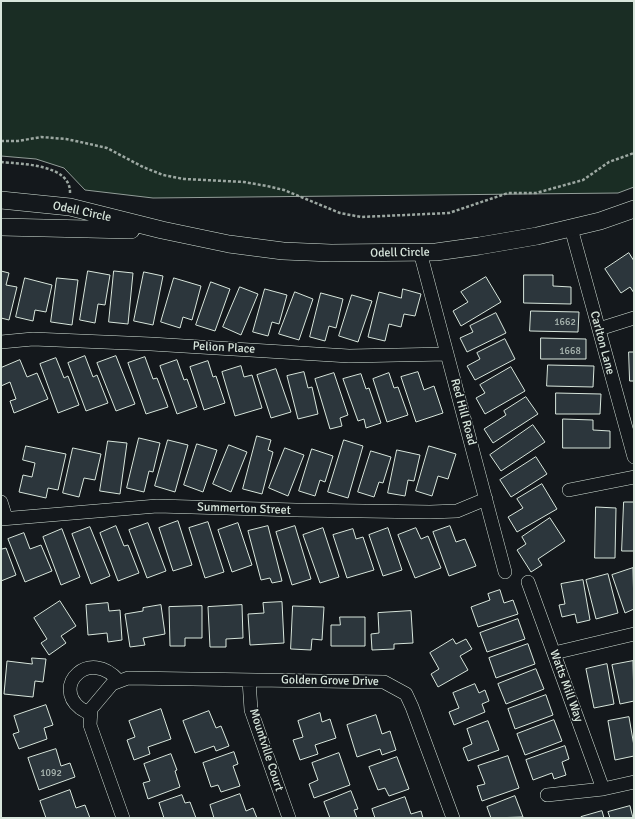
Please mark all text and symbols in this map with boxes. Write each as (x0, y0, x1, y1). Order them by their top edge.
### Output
street label: Odell Circle (51, 199, 113, 225)
street label: Odell Circle (370, 245, 430, 261)
street label: Carlton Lane (587, 310, 617, 376)
house number: 1662 (554, 316, 576, 328)
street label: Pelion Place (192, 339, 256, 357)
house number: 1668 (559, 345, 581, 357)
street label: Red Hill Road (447, 377, 479, 447)
street label: Summerton Street (197, 500, 291, 518)
street label: Watts Mill Way (546, 648, 586, 724)
street label: Golden Grove Drive (281, 673, 379, 689)
street label: Mountville Court (246, 707, 286, 793)
house number: 1092 (40, 767, 62, 779)

